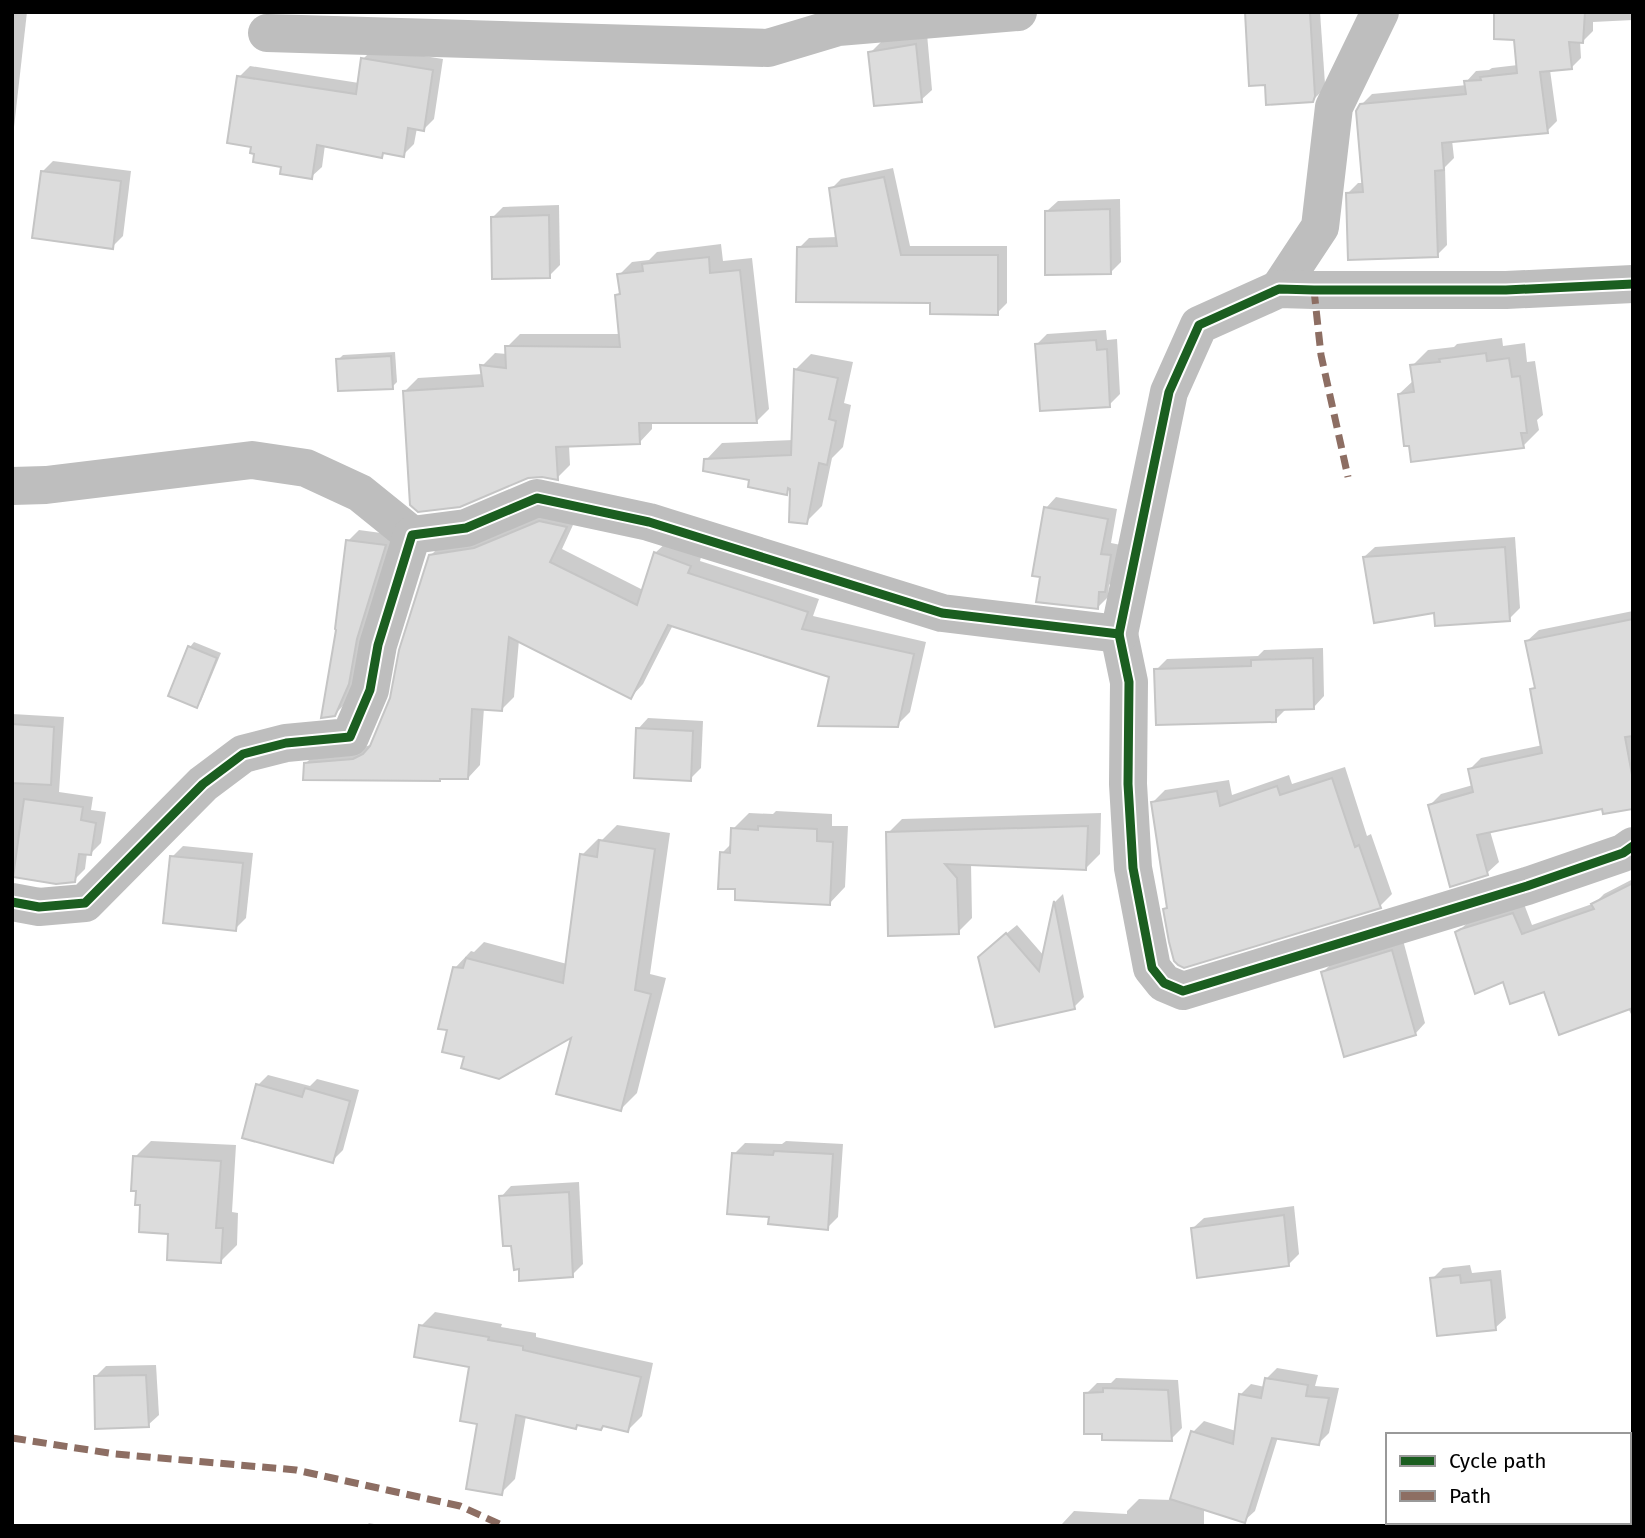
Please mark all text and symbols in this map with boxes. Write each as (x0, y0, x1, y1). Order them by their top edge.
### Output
legend (1386, 1433, 1631, 1524)
text: Cycle path (1449, 1448, 1547, 1474)
text: Path (1449, 1483, 1491, 1509)

